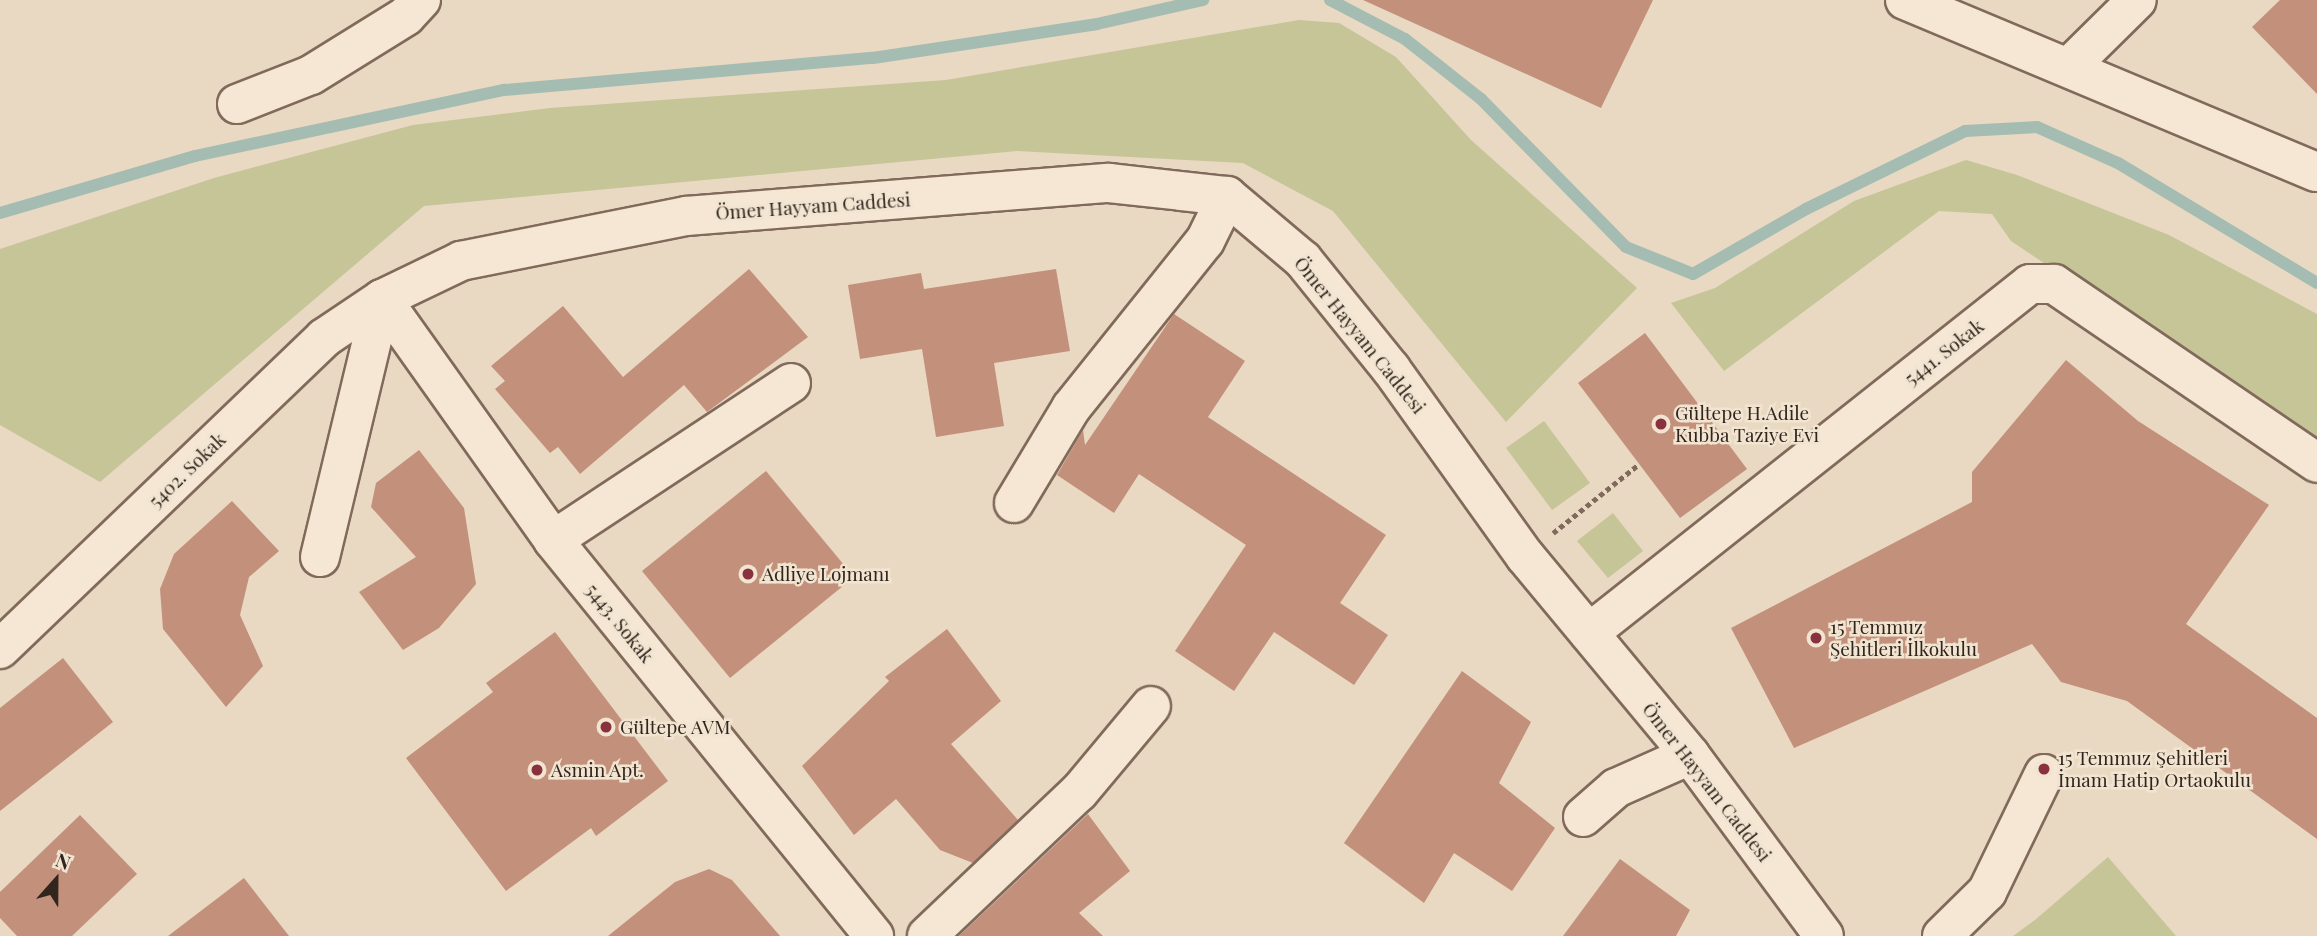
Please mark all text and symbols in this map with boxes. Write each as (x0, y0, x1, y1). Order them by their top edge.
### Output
street label: Ömer Hayyam Caddesi (715, 188, 911, 224)
street label: Ömer Hayyam Caddesi (1290, 252, 1430, 418)
street label: 5441. Sokak (1900, 314, 1988, 390)
place label: Gültepe H.Adile Kubba Taziye Evi (1675, 402, 1820, 446)
marker: Gültepe H.Adile Kubba Taziye Evi (1653, 416, 1669, 432)
street label: 5402. Sokak (144, 428, 230, 512)
place label: Adliye Lojmanı (762, 563, 890, 585)
marker: Adliye Lojmanı (740, 566, 756, 582)
street label: 5443. Sokak (581, 579, 659, 667)
place label: 15 Temmuz Şehitleri İlkokulu (1830, 616, 1977, 660)
marker: 15 Temmuz Şehitleri İlkokulu (1808, 630, 1824, 646)
street label: Ömer Hayyam Caddesi (1638, 698, 1776, 866)
place label: Gültepe AVM (620, 716, 731, 738)
marker: Gültepe AVM (598, 719, 614, 735)
place label: 15 Temmuz Şehitleri İmam Hatip Ortaokulu (2058, 747, 2251, 791)
place label: Asmin Apt. (551, 759, 644, 781)
marker: 15 Temmuz Şehitleri İmam Hatip Ortaokulu (2036, 761, 2052, 777)
marker: Asmin Apt. (529, 762, 545, 778)
north arrow (21, 845, 91, 915)
text: N (52, 846, 75, 875)

